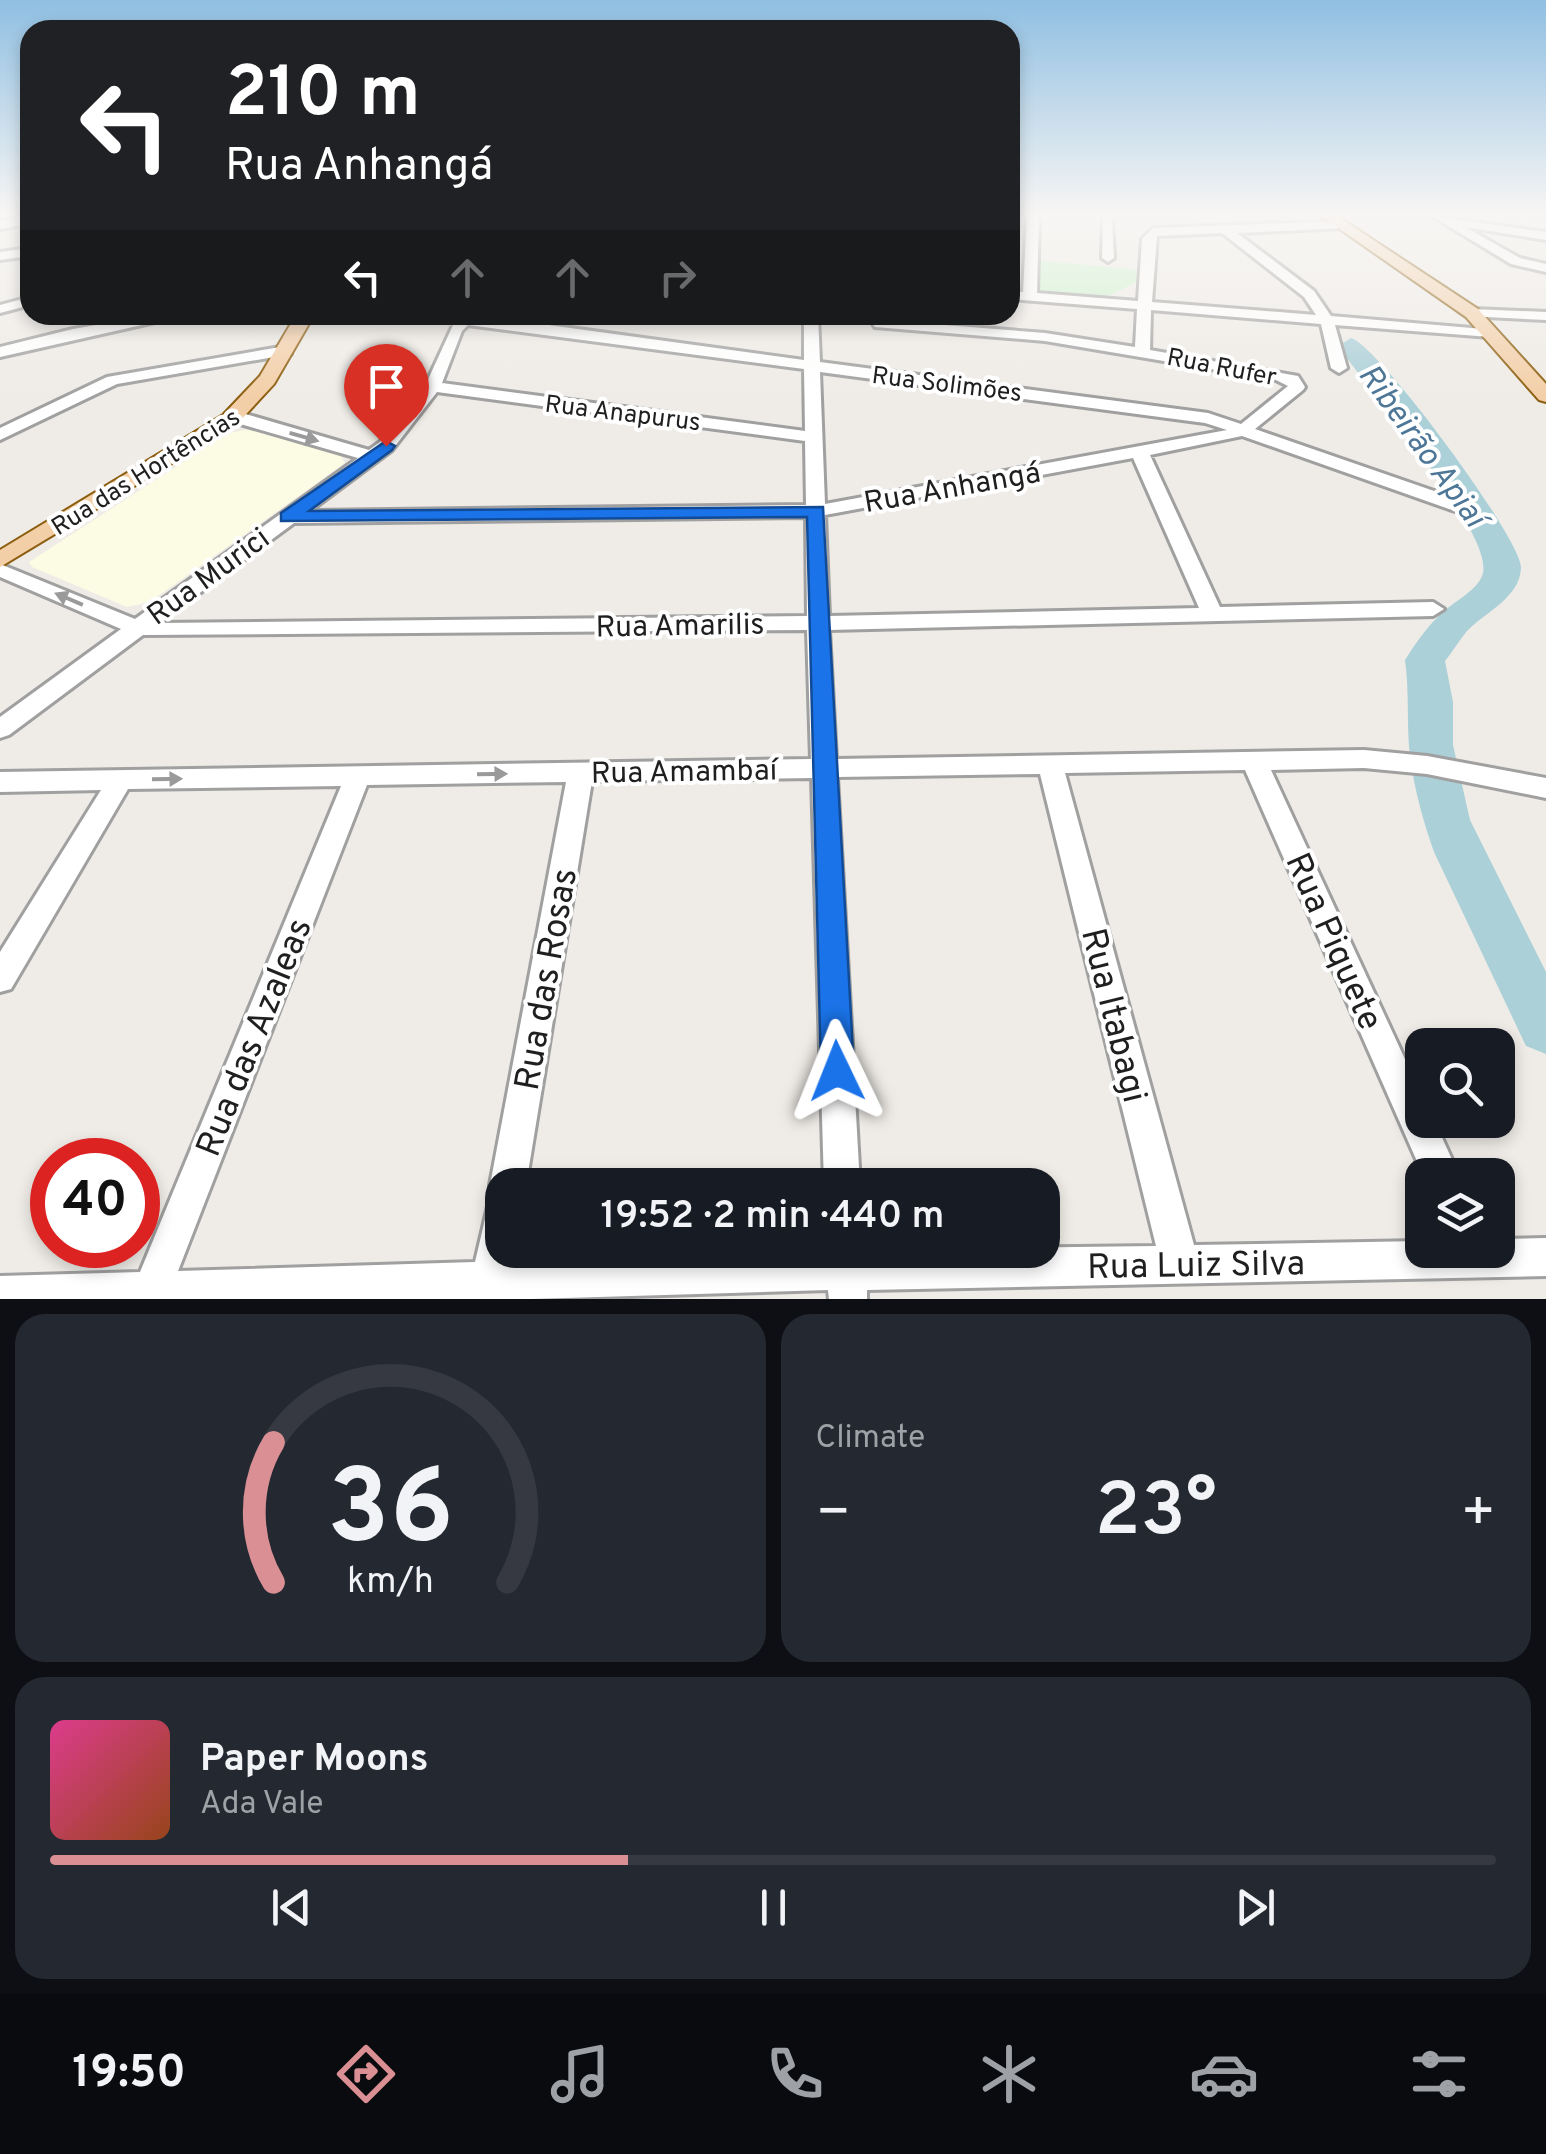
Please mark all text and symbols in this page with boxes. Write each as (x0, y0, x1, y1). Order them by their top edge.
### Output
text: 210 m (225, 52, 421, 141)
icon: left (60, 60, 190, 190)
text: Rua Anhangá (225, 139, 493, 196)
icon: left (335, 250, 390, 305)
icon: ahead (440, 250, 495, 305)
icon: ahead (545, 250, 600, 305)
icon: right (650, 250, 705, 305)
street label: Rua Rufer (1164, 343, 1279, 395)
pin (344, 344, 429, 447)
water label: Ribeirão Apiaí (1348, 357, 1497, 542)
icon: arrive (359, 359, 414, 414)
street label: Rua Solimões (870, 361, 1023, 411)
street label: Rua Anapurus (543, 390, 702, 440)
street label: Rua das Hortências (46, 403, 247, 545)
one-way arrow (290, 430, 320, 445)
street label: Rua Anhangá (861, 456, 1044, 523)
street label: Rua Murici (141, 521, 278, 635)
one-way arrow (54, 591, 84, 607)
street label: Rua Amarilis (595, 608, 765, 647)
street label: Rua Amambaí (591, 753, 780, 794)
one-way arrow (477, 765, 509, 781)
one-way arrow (152, 771, 184, 787)
street label: Rua Piquete (1274, 847, 1391, 1038)
street label: Rua das Rosas (507, 865, 589, 1094)
street label: Rua das Azaleas (188, 913, 324, 1164)
street label: Rua Itabagi (1069, 924, 1155, 1108)
position arrow (785, 1019, 889, 1123)
map controls (1405, 1028, 1515, 1268)
button: search (1405, 1028, 1515, 1138)
speed limit sign: 40 (30, 1138, 160, 1268)
button: layers (1405, 1158, 1515, 1268)
text: 19:52 · 2 min · 440 m (601, 1193, 945, 1242)
street label: Rua Luiz Silva (1087, 1243, 1305, 1291)
text: Climate (816, 1419, 925, 1459)
text: 36 (327, 1448, 453, 1580)
text: 23° (1095, 1467, 1217, 1562)
text: − (816, 1480, 851, 1550)
text: + (1461, 1480, 1496, 1550)
text: km/h (347, 1560, 434, 1606)
text: Paper Moons (200, 1736, 429, 1785)
text: Ada Vale (200, 1785, 324, 1825)
icon: previous (264, 1880, 319, 1935)
icon: pause (746, 1880, 801, 1935)
icon: next (1228, 1880, 1283, 1935)
icon: directions (331, 2039, 401, 2109)
icon: music (545, 2039, 615, 2109)
icon: phone (760, 2039, 830, 2109)
icon: climate (974, 2039, 1044, 2109)
icon: car (1189, 2039, 1259, 2109)
icon: filters (1404, 2039, 1474, 2109)
text: 19:50 (72, 2046, 186, 2103)

